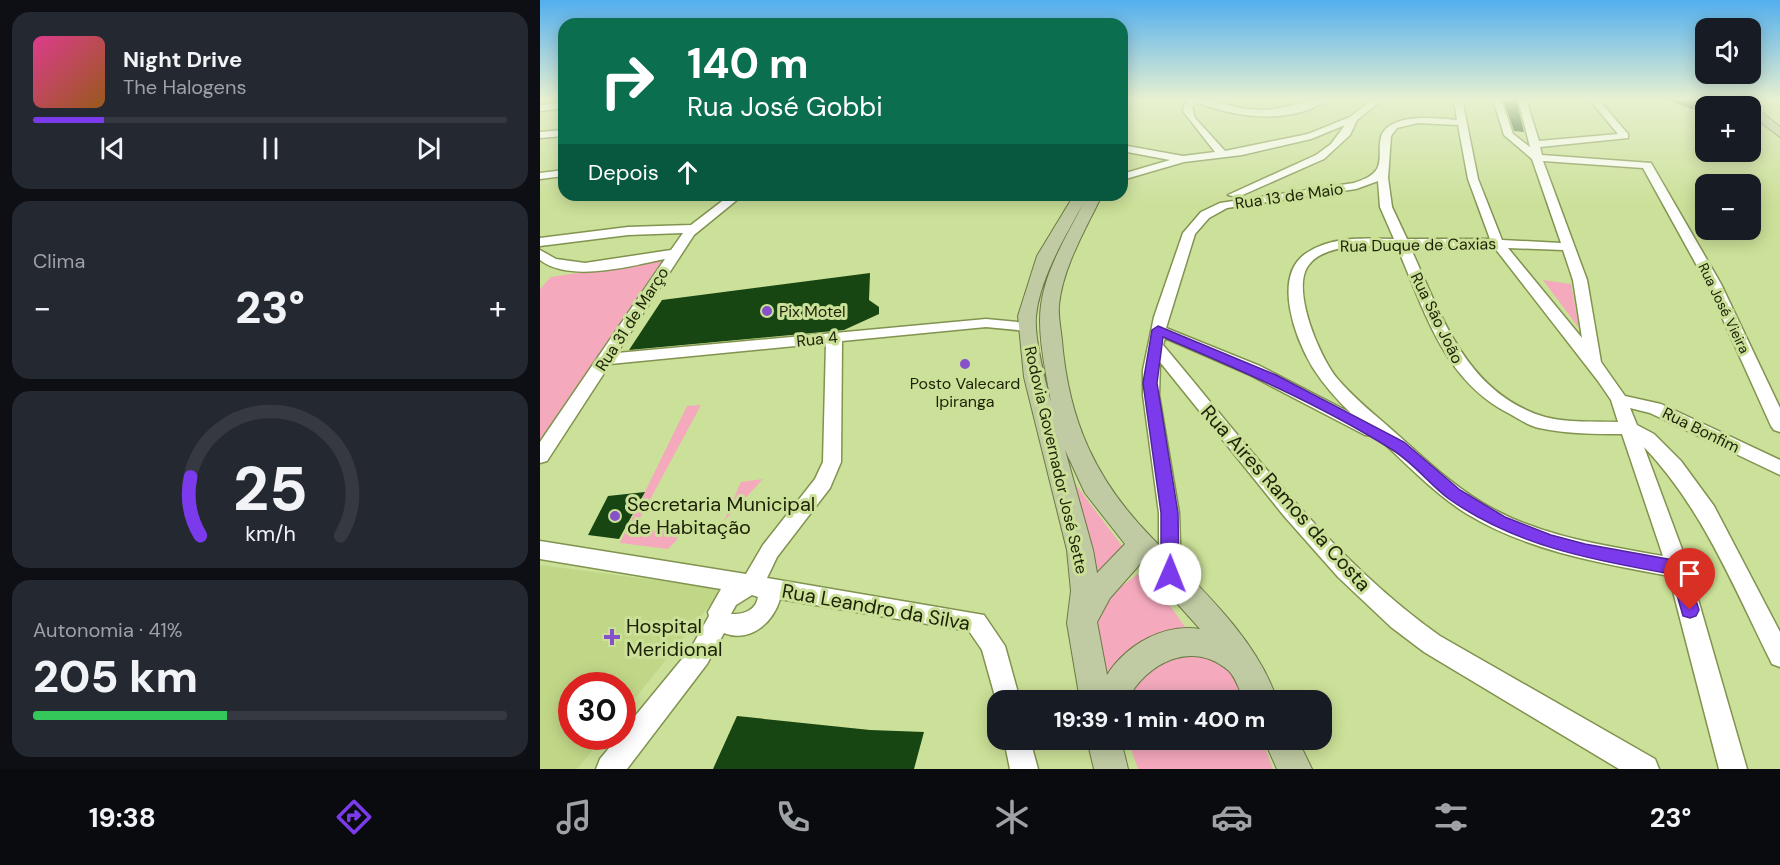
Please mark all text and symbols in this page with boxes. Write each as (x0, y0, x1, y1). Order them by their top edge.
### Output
map controls (1695, 18, 1761, 240)
button: sound (1695, 18, 1761, 84)
text: 140 m (687, 36, 809, 91)
icon: right (588, 42, 666, 120)
text: Night Drive (123, 45, 242, 74)
text: The Halogens (123, 74, 246, 100)
text: Rua José Gobbi (687, 89, 883, 124)
button: + (1695, 96, 1761, 162)
icon: previous (96, 132, 129, 165)
icon: pause (254, 132, 287, 165)
icon: next (412, 132, 445, 165)
icon: ahead (671, 156, 704, 189)
text: Depois (588, 158, 659, 187)
button: − (1695, 174, 1761, 240)
street label: Rua 13 de Maio (1233, 178, 1345, 214)
street label: Rua Duque de Caxias (1340, 233, 1496, 257)
text: Clima (33, 248, 85, 274)
street label: Rua José Vieira (1694, 260, 1754, 356)
street label: Rua 31 de Março (591, 263, 673, 375)
street label: Rua São João (1406, 269, 1468, 367)
text: 23° (235, 278, 305, 337)
text: − (33, 286, 51, 329)
text: + (489, 286, 507, 329)
place label: Pix Motel (779, 301, 846, 322)
marker: Pix Motel (760, 304, 774, 318)
street label: Rua 4 (795, 326, 839, 352)
street label: Rodovia Governador José Sette (1020, 344, 1092, 576)
marker: Posto Valecard Ipiranga (958, 357, 972, 371)
place label: Posto Valecard Ipiranga (910, 373, 1020, 412)
street label: Rua Aires Ramos da Costa (1195, 399, 1377, 597)
street label: Rua Bonfim (1659, 402, 1743, 458)
text: 25 (233, 448, 307, 529)
place label: Secretaria Municipal de Habitação (627, 491, 815, 540)
marker: Secretaria Municipal de Habitação (608, 509, 622, 523)
text: km/h (245, 521, 295, 549)
position arrow (1138, 542, 1202, 606)
pin (1664, 548, 1715, 610)
icon: arrive (1673, 557, 1706, 590)
street label: Rua Leandro da Silva (780, 578, 972, 636)
place label: Hospital Meridional (626, 613, 722, 662)
text: Autonomia · 41% (33, 617, 182, 643)
marker: Hospital Meridional (603, 628, 621, 646)
text: 205 km (33, 647, 198, 706)
speed limit sign: 30 (558, 672, 636, 750)
text: 19:39 · 1 min · 400 m (1054, 705, 1265, 734)
icon: directions (333, 796, 375, 838)
icon: music (553, 796, 595, 838)
icon: phone (772, 796, 814, 838)
icon: climate (991, 796, 1033, 838)
icon: car (1211, 796, 1253, 838)
icon: filters (1430, 796, 1472, 838)
text: 19:38 (89, 800, 156, 835)
text: 23° (1650, 800, 1691, 835)

